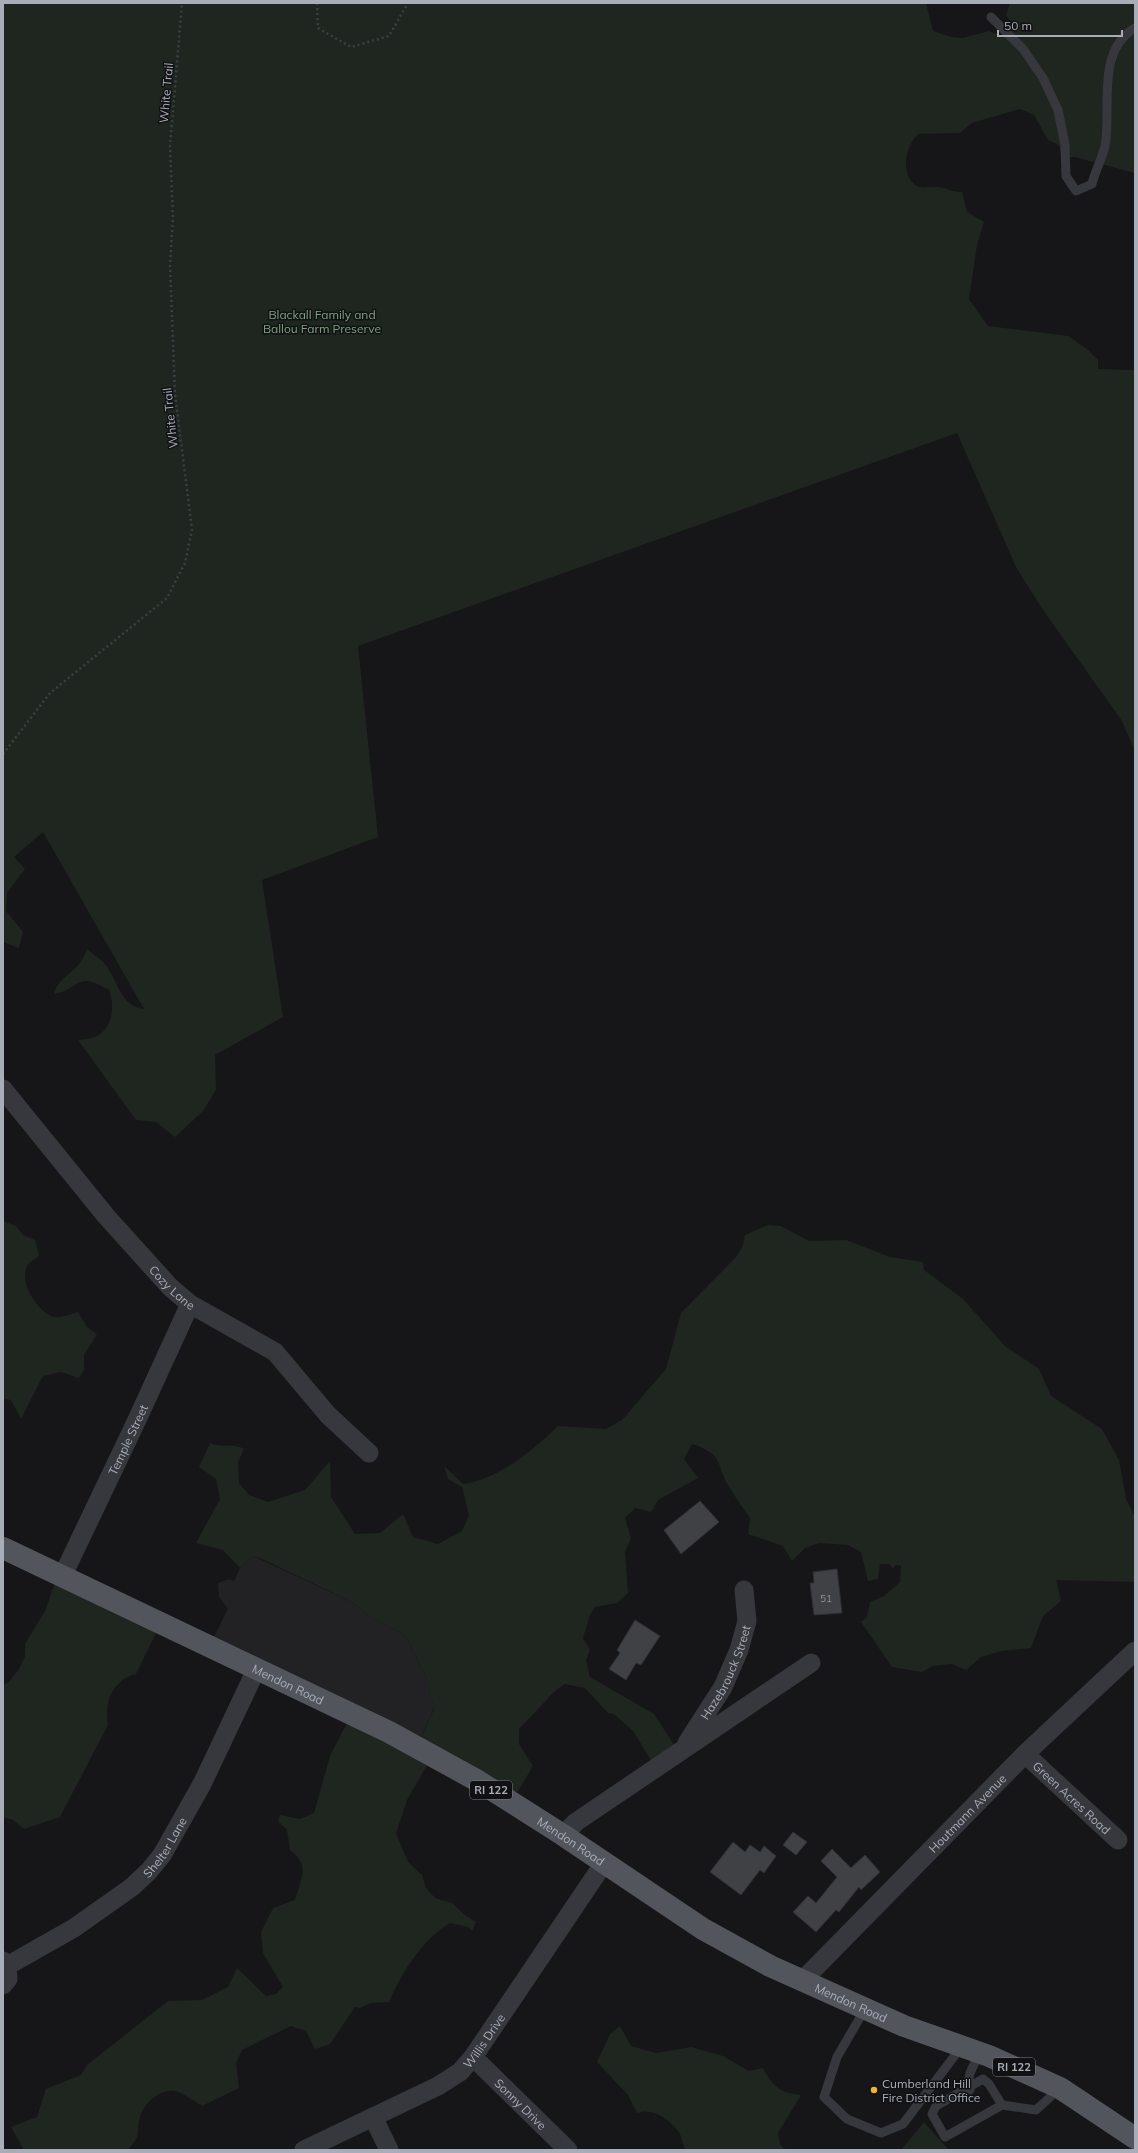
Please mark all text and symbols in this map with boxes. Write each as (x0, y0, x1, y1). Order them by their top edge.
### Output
scale bar (998, 12, 1122, 38)
text: 50 m (1004, 18, 1032, 33)
street label: White Trail (156, 62, 176, 124)
park label: Blackall Family and Ballou Farm Preserve (263, 307, 381, 336)
street label: White Trail (159, 387, 181, 449)
street label: Cozy Lane (146, 1262, 198, 1313)
street label: Temple Street (104, 1402, 151, 1477)
house number: 51 (820, 1592, 832, 1605)
street label: Hazebrouck Street (697, 1623, 753, 1722)
street label: Mendon Road (250, 1661, 326, 1707)
street label: Green Acres Road (1030, 1758, 1114, 1837)
street label: Houtmann Avenue (925, 1771, 1009, 1855)
road number: RI 122 (470, 1781, 512, 1799)
street label: Mendon Road (535, 1813, 608, 1868)
street label: Shelter Lane (139, 1814, 189, 1881)
street label: Mendon Road (813, 1980, 890, 2025)
street label: Willis Drive (460, 2011, 508, 2071)
road number: RI 122 (993, 2058, 1035, 2076)
street label: Sonny Drive (492, 2075, 550, 2133)
place label: Cumberland Hill Fire District Office (882, 2076, 980, 2105)
marker: Cumberland Hill Fire District Office (869, 2085, 879, 2095)

